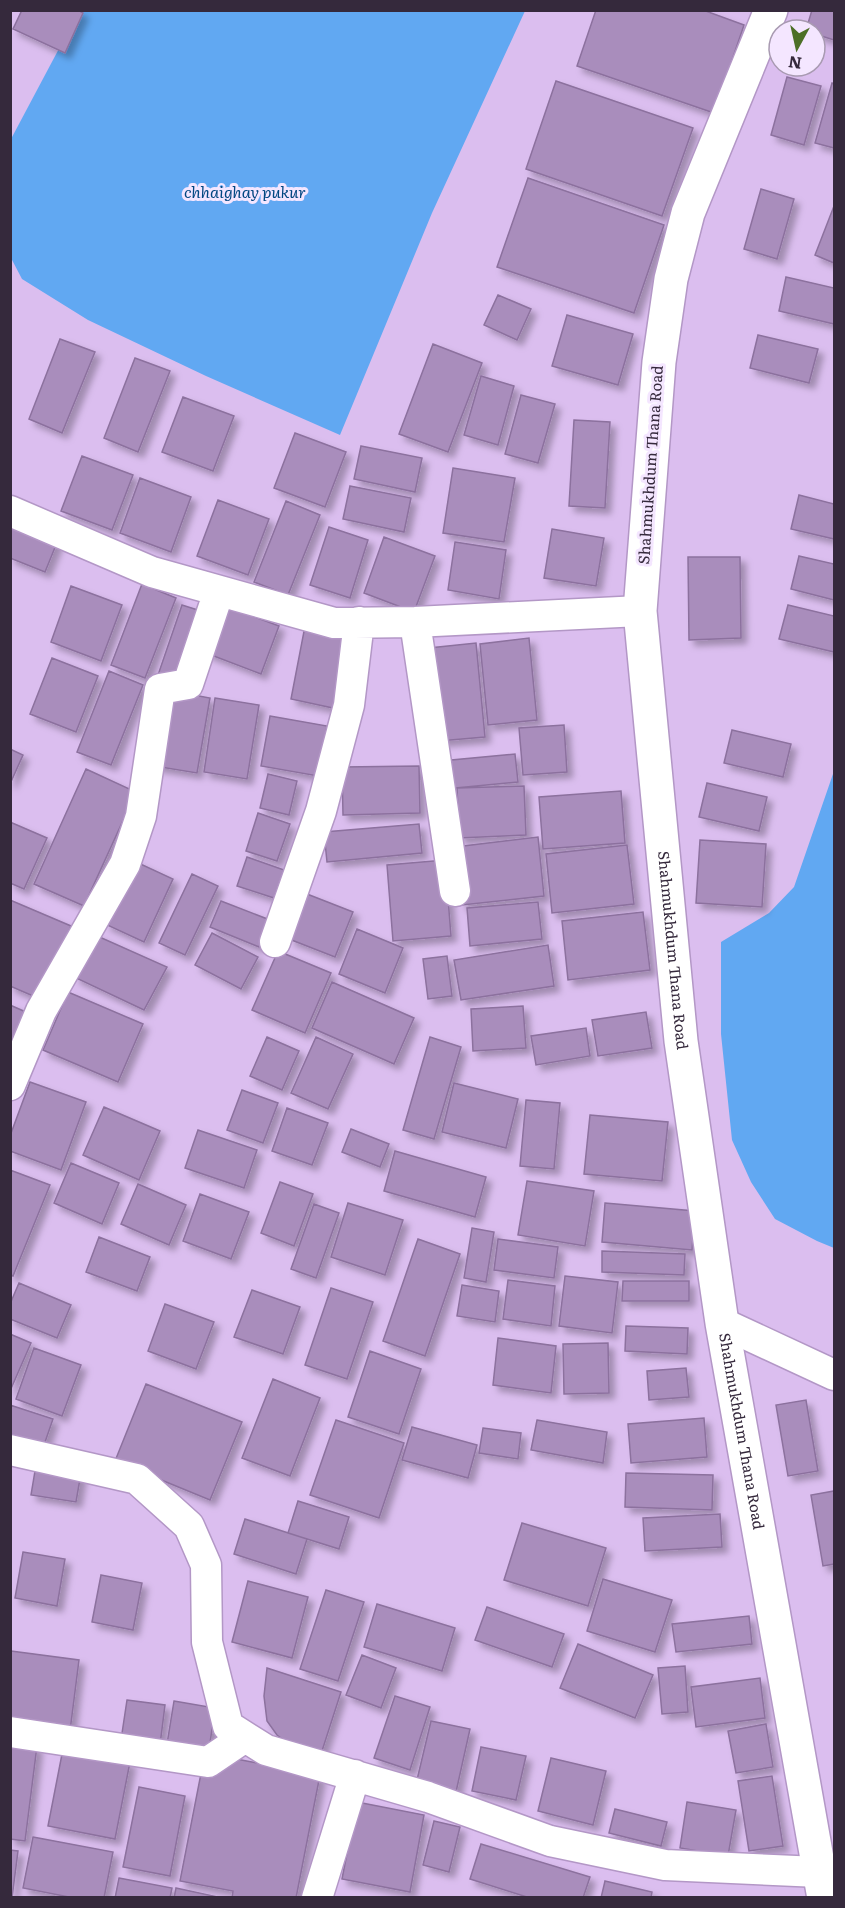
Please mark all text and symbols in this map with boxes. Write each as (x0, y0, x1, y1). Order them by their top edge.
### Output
north arrow (767, 18, 827, 78)
text: N (786, 51, 803, 77)
water label: chhaighay pukur (184, 179, 306, 203)
street label: Shahmukhdum Thana Road (631, 365, 668, 565)
street label: Shahmukhdum Thana Road (653, 850, 695, 1051)
street label: Shahmukhdum Thana Road (714, 1331, 771, 1531)

